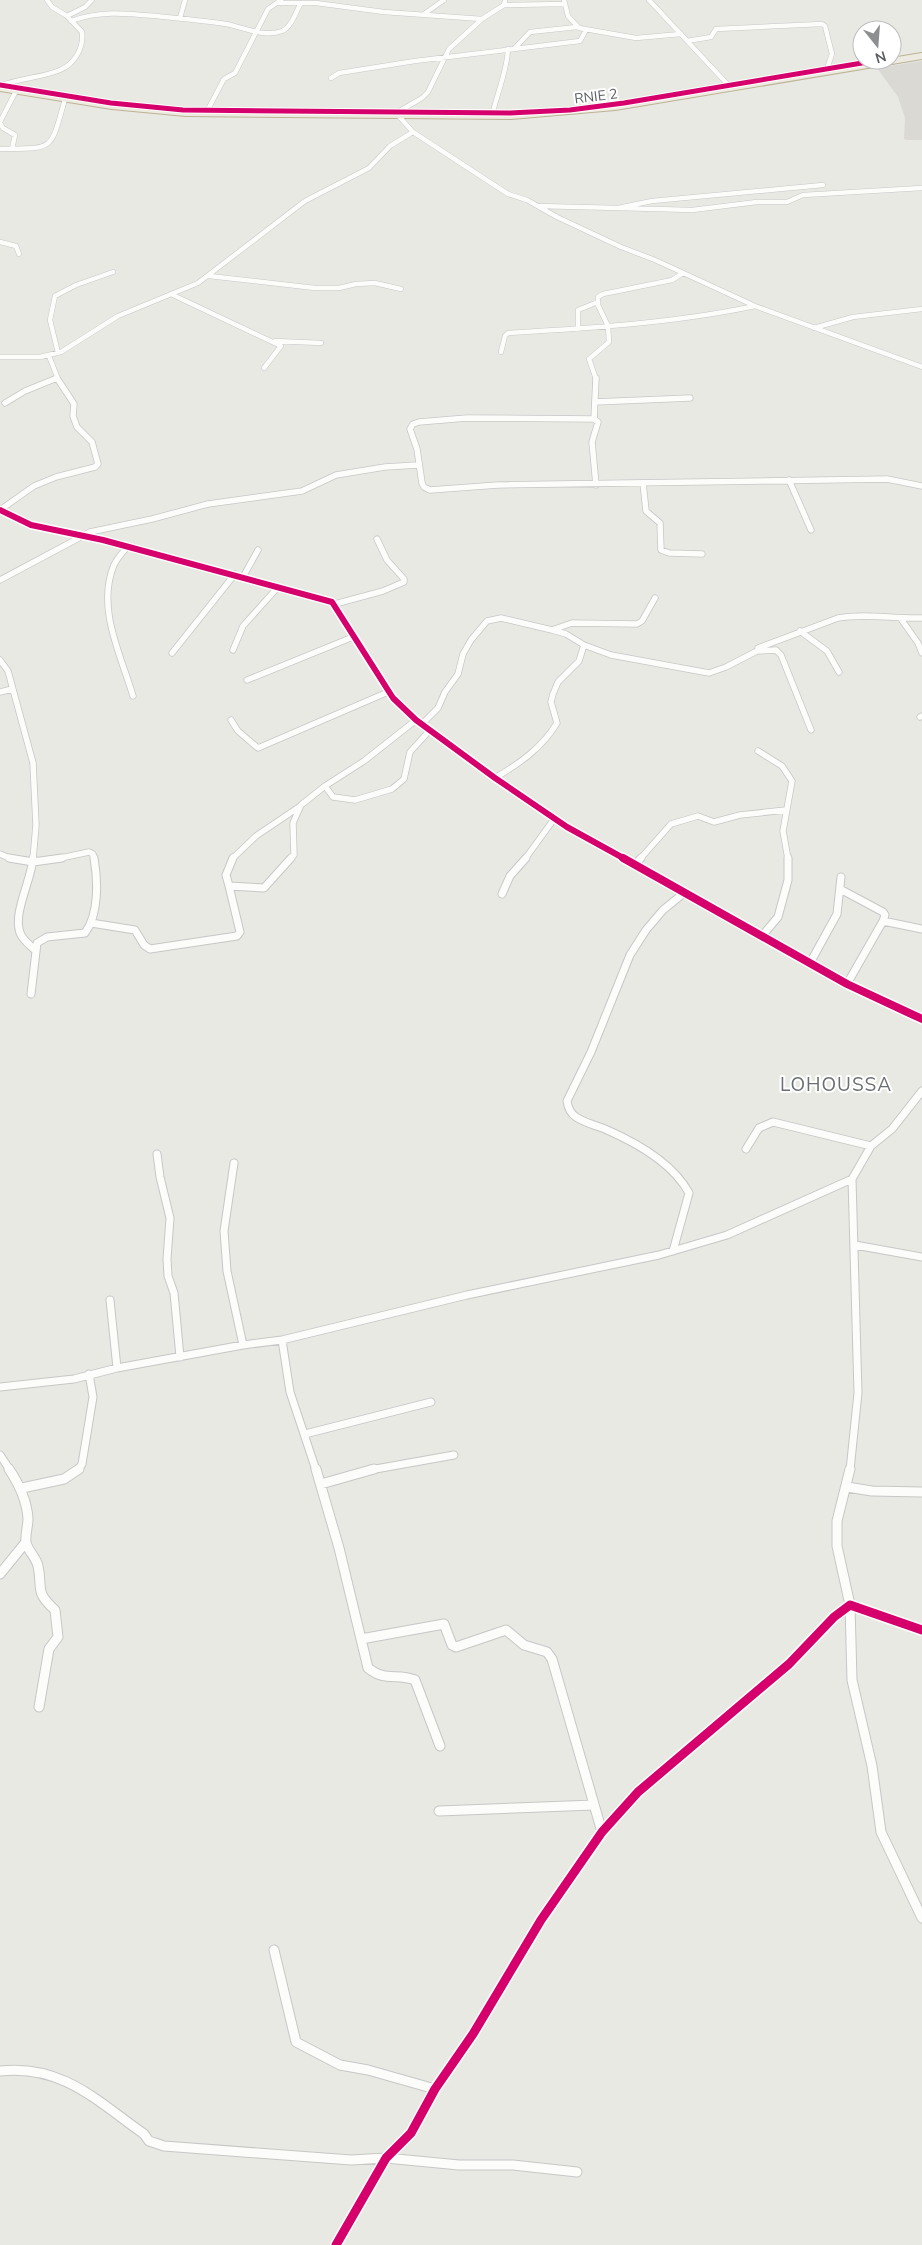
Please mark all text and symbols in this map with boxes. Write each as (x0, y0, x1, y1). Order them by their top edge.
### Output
north arrow (852, 20, 902, 70)
text: N (873, 46, 888, 68)
street label: RNIE 2 (573, 84, 619, 109)
district label: LOHOUSSA (780, 1072, 892, 1098)

